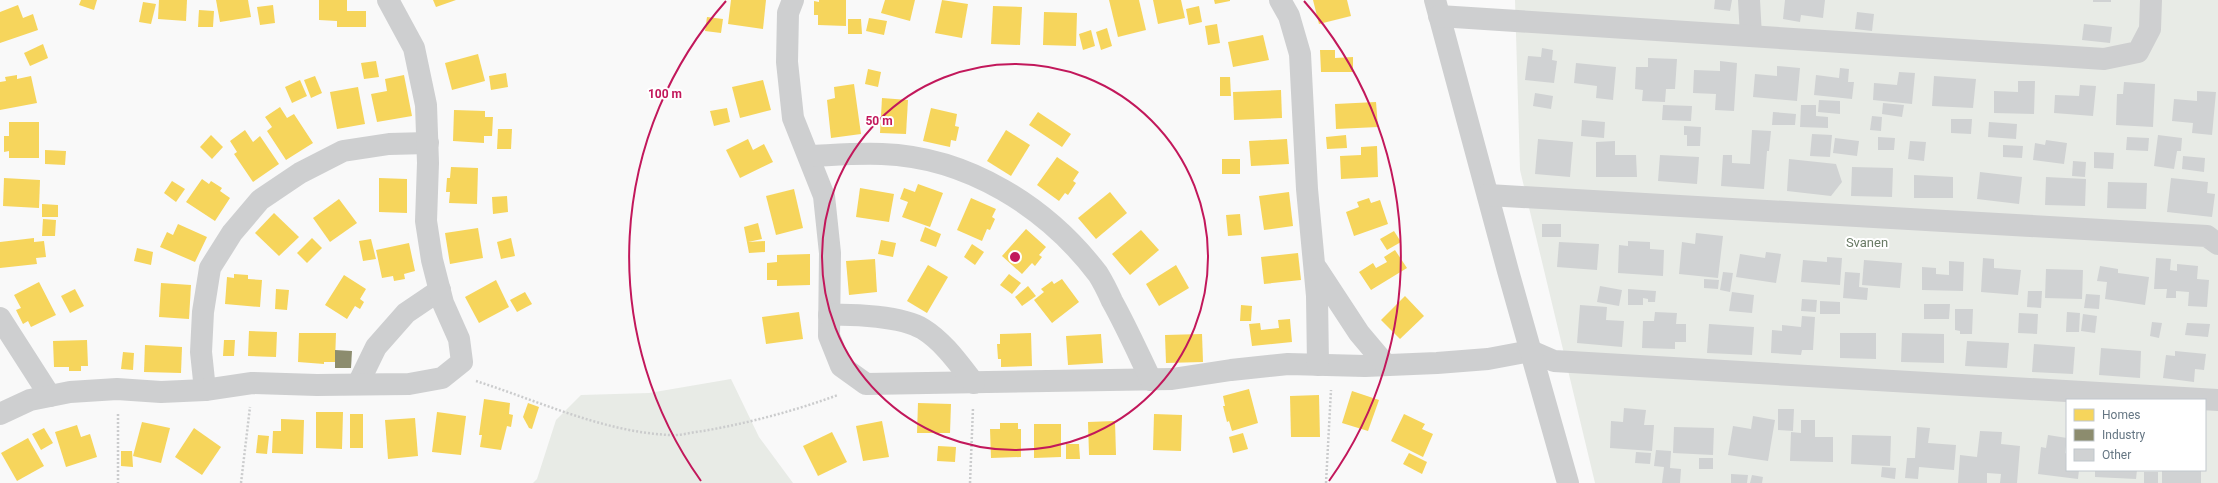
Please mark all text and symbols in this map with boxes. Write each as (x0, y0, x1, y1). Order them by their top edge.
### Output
text: 100 m (648, 87, 682, 101)
text: 50 m (865, 114, 893, 128)
park label: Svanen (1846, 235, 1888, 250)
centre of rings (1008, 250, 1022, 264)
legend (2066, 399, 2206, 471)
text: Homes (2102, 408, 2140, 422)
text: Industry (2102, 428, 2146, 442)
text: Other (2102, 448, 2131, 462)

